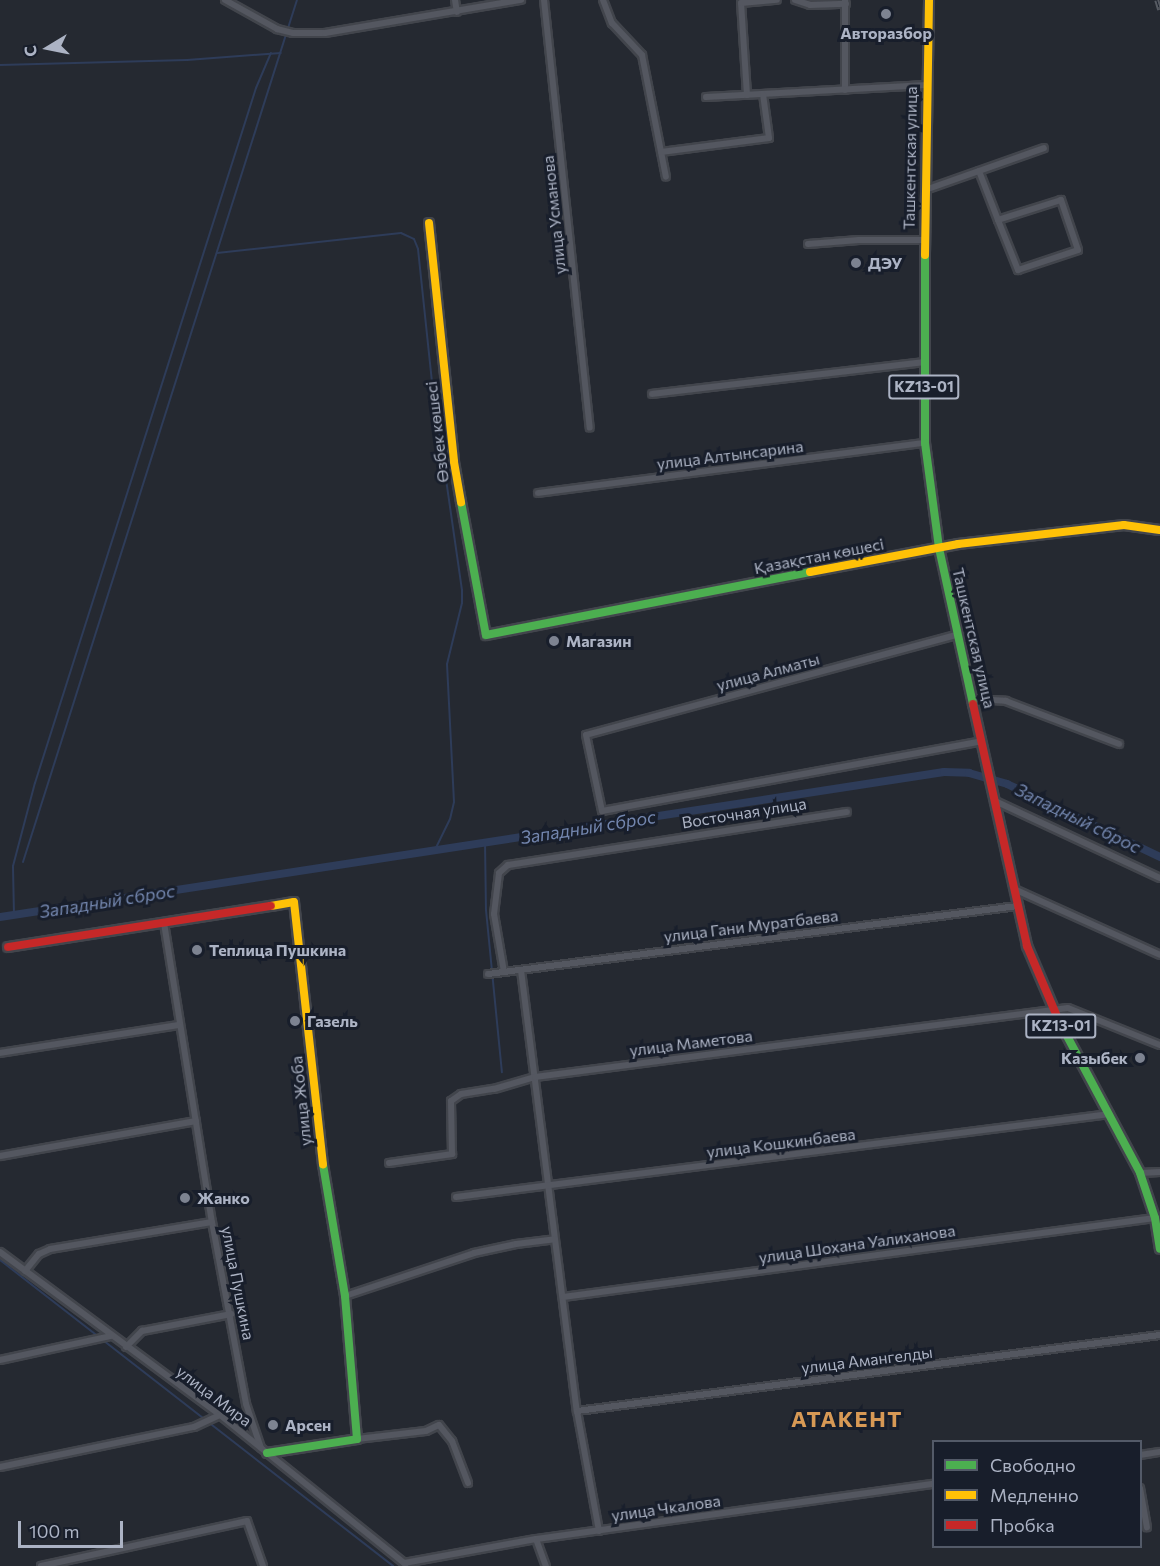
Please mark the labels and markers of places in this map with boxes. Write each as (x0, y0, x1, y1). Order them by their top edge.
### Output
marker: Авторазбор (879, 7, 893, 21)
place label: Авторазбор (840, 23, 932, 43)
place label: ДЭУ (868, 253, 902, 273)
marker: ДЭУ (849, 256, 863, 270)
place label: Магазин (566, 631, 631, 651)
marker: Магазин (547, 634, 561, 648)
place label: Теплица Пушкина (209, 940, 346, 960)
marker: Теплица Пушкина (190, 943, 204, 957)
place label: Газель (307, 1011, 358, 1031)
marker: Газель (288, 1014, 302, 1028)
place label: Казыбек (1061, 1048, 1128, 1068)
marker: Казыбек (1133, 1051, 1147, 1065)
place label: Жанко (197, 1188, 250, 1208)
marker: Жанко (178, 1191, 192, 1205)
place label: Арсен (285, 1415, 331, 1435)
marker: Арсен (266, 1418, 280, 1432)

